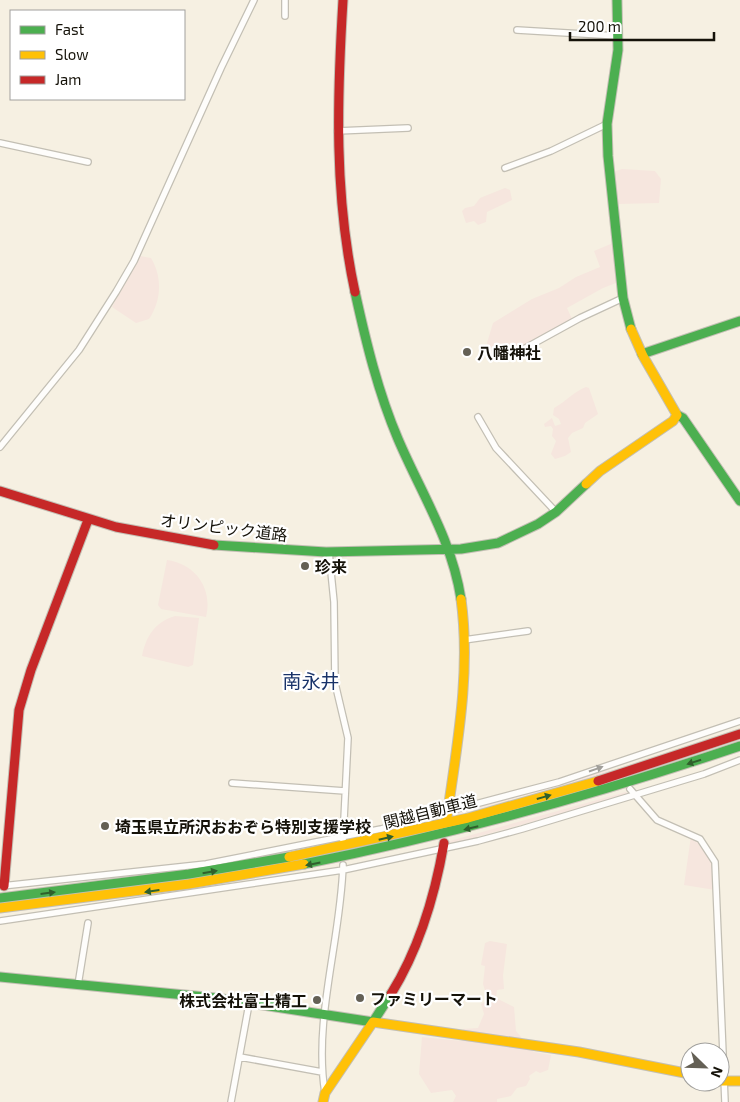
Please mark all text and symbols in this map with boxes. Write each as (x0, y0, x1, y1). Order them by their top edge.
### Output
legend (10, 10, 185, 100)
scale bar (570, 10, 714, 42)
text: 200 m (578, 17, 621, 35)
text: Fast (55, 20, 85, 38)
text: Slow (55, 45, 89, 63)
text: Jam (55, 70, 81, 88)
place label: 八幡神社 (477, 343, 541, 362)
marker: 八幡神社 (461, 346, 473, 358)
street label: オリンピック道路 (159, 510, 289, 544)
place label: 珍来 (315, 557, 347, 576)
marker: 珍来 (299, 560, 311, 572)
district label: 南永井 (282, 669, 340, 692)
one-way arrow (686, 758, 701, 766)
one-way arrow (589, 765, 604, 773)
street label: 関越自動車道 (381, 790, 479, 832)
one-way arrow (536, 793, 551, 801)
place label: 埼玉県立所沢おおぞら特別支援学校 (115, 817, 371, 836)
marker: 埼玉県立所沢おおぞら特別支援学校 (99, 820, 111, 832)
one-way arrow (464, 824, 479, 832)
one-way arrow (379, 834, 394, 842)
one-way arrow (304, 860, 320, 868)
one-way arrow (202, 868, 218, 876)
one-way arrow (144, 887, 160, 895)
one-way arrow (41, 889, 57, 897)
place label: ファミリーマート (370, 989, 498, 1008)
place label: 株式会社富士精工 (179, 991, 307, 1010)
marker: ファミリーマート (354, 992, 366, 1004)
marker: 株式会社富士精工 (311, 994, 323, 1006)
north arrow (680, 1042, 730, 1092)
text: N (708, 1064, 727, 1080)

